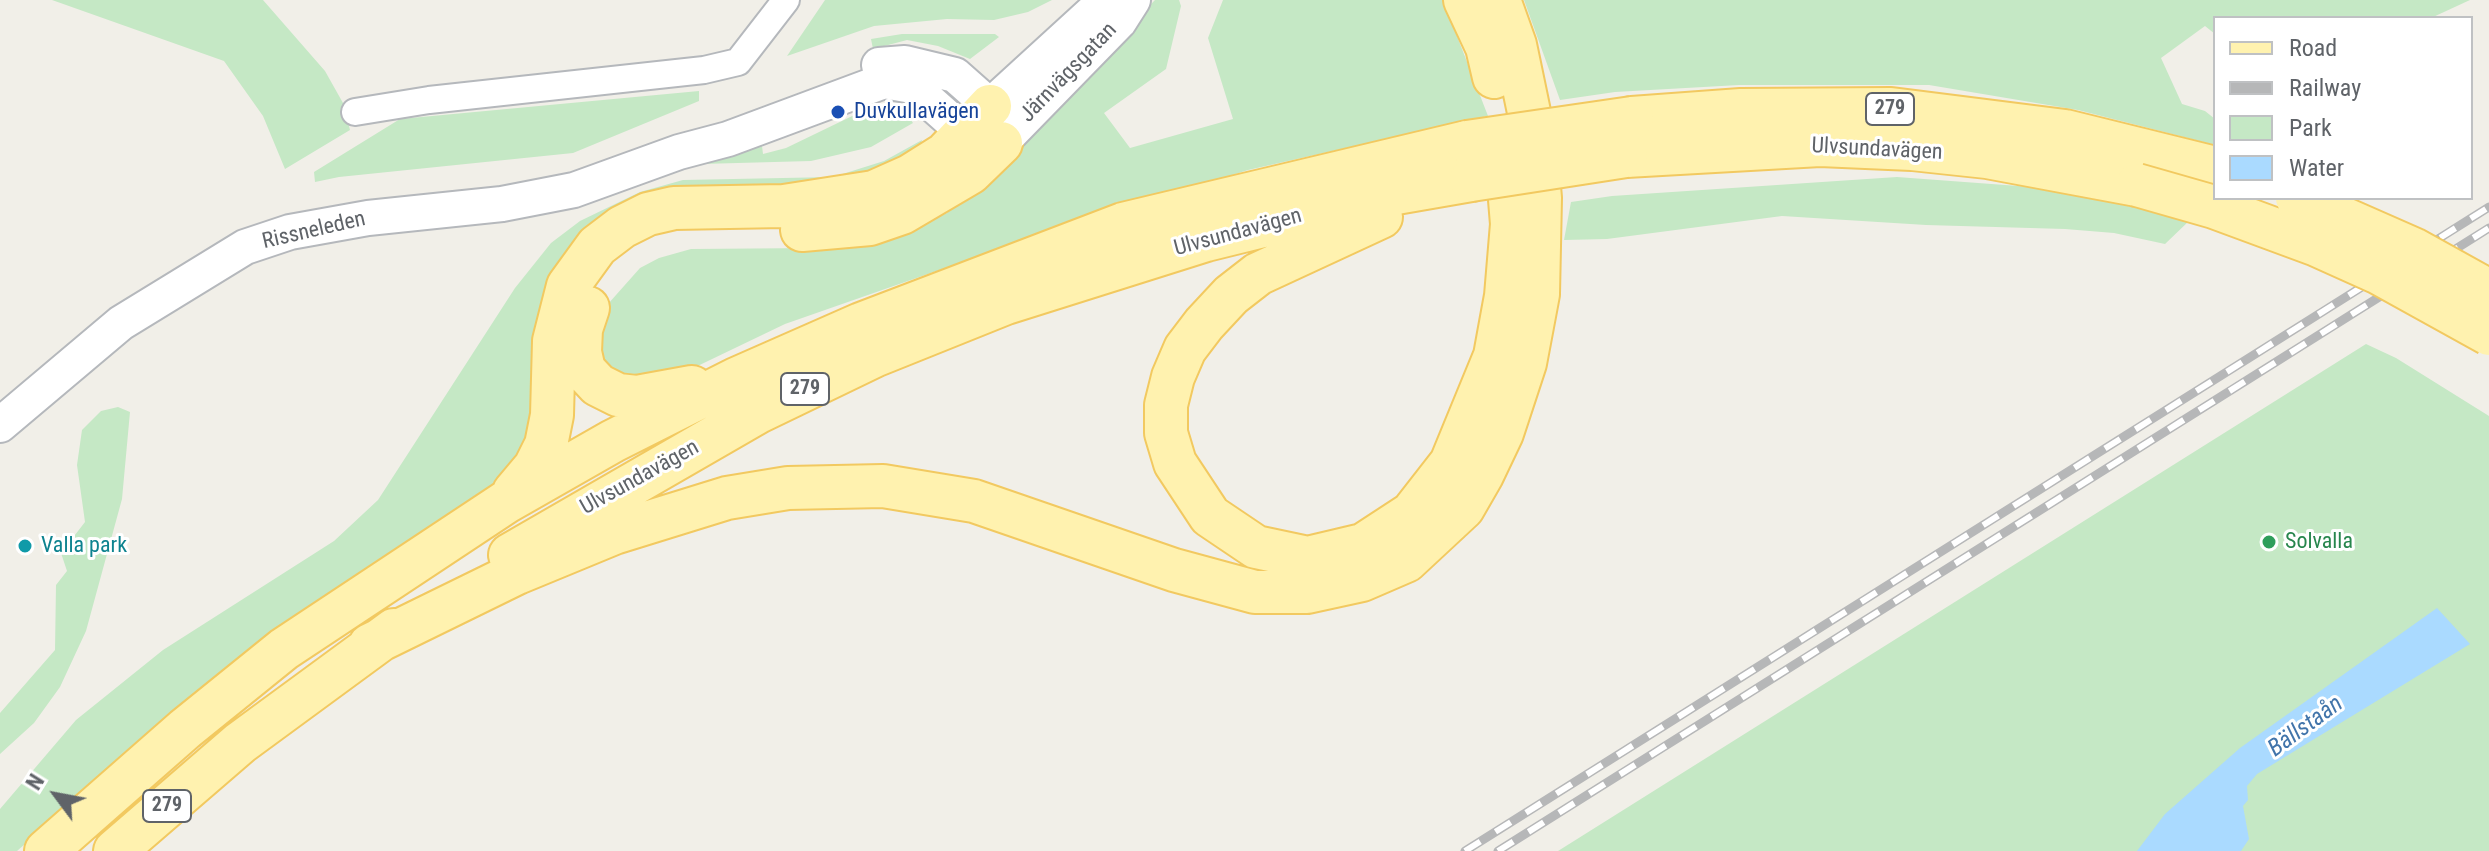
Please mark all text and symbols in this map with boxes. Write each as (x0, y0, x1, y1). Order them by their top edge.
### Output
legend (2213, 16, 2473, 200)
street label: Järnvägsgatan (1015, 18, 1123, 128)
text: Road (2289, 34, 2337, 62)
text: Railway (2289, 74, 2361, 102)
road number: 279 (1866, 93, 1914, 125)
place label: Duvkullavägen (854, 99, 979, 125)
marker: Duvkullavägen (829, 103, 847, 121)
text: Park (2289, 114, 2332, 142)
street label: Ulvsundavägen (1811, 133, 1943, 167)
text: Water (2289, 154, 2344, 182)
street label: Ulvsundavägen (1171, 203, 1305, 263)
street label: Rissneleden (260, 206, 368, 256)
road number: 279 (781, 373, 829, 405)
street label: Ulvsundavägen (576, 435, 704, 521)
place label: Solvalla (2285, 529, 2353, 555)
place label: Valla park (41, 533, 127, 559)
marker: Solvalla (2260, 533, 2278, 551)
marker: Valla park (16, 537, 34, 555)
water label: Bällstaån (2263, 690, 2349, 764)
north arrow (16, 755, 96, 835)
text: N (21, 770, 49, 794)
road number: 279 (143, 790, 191, 822)

